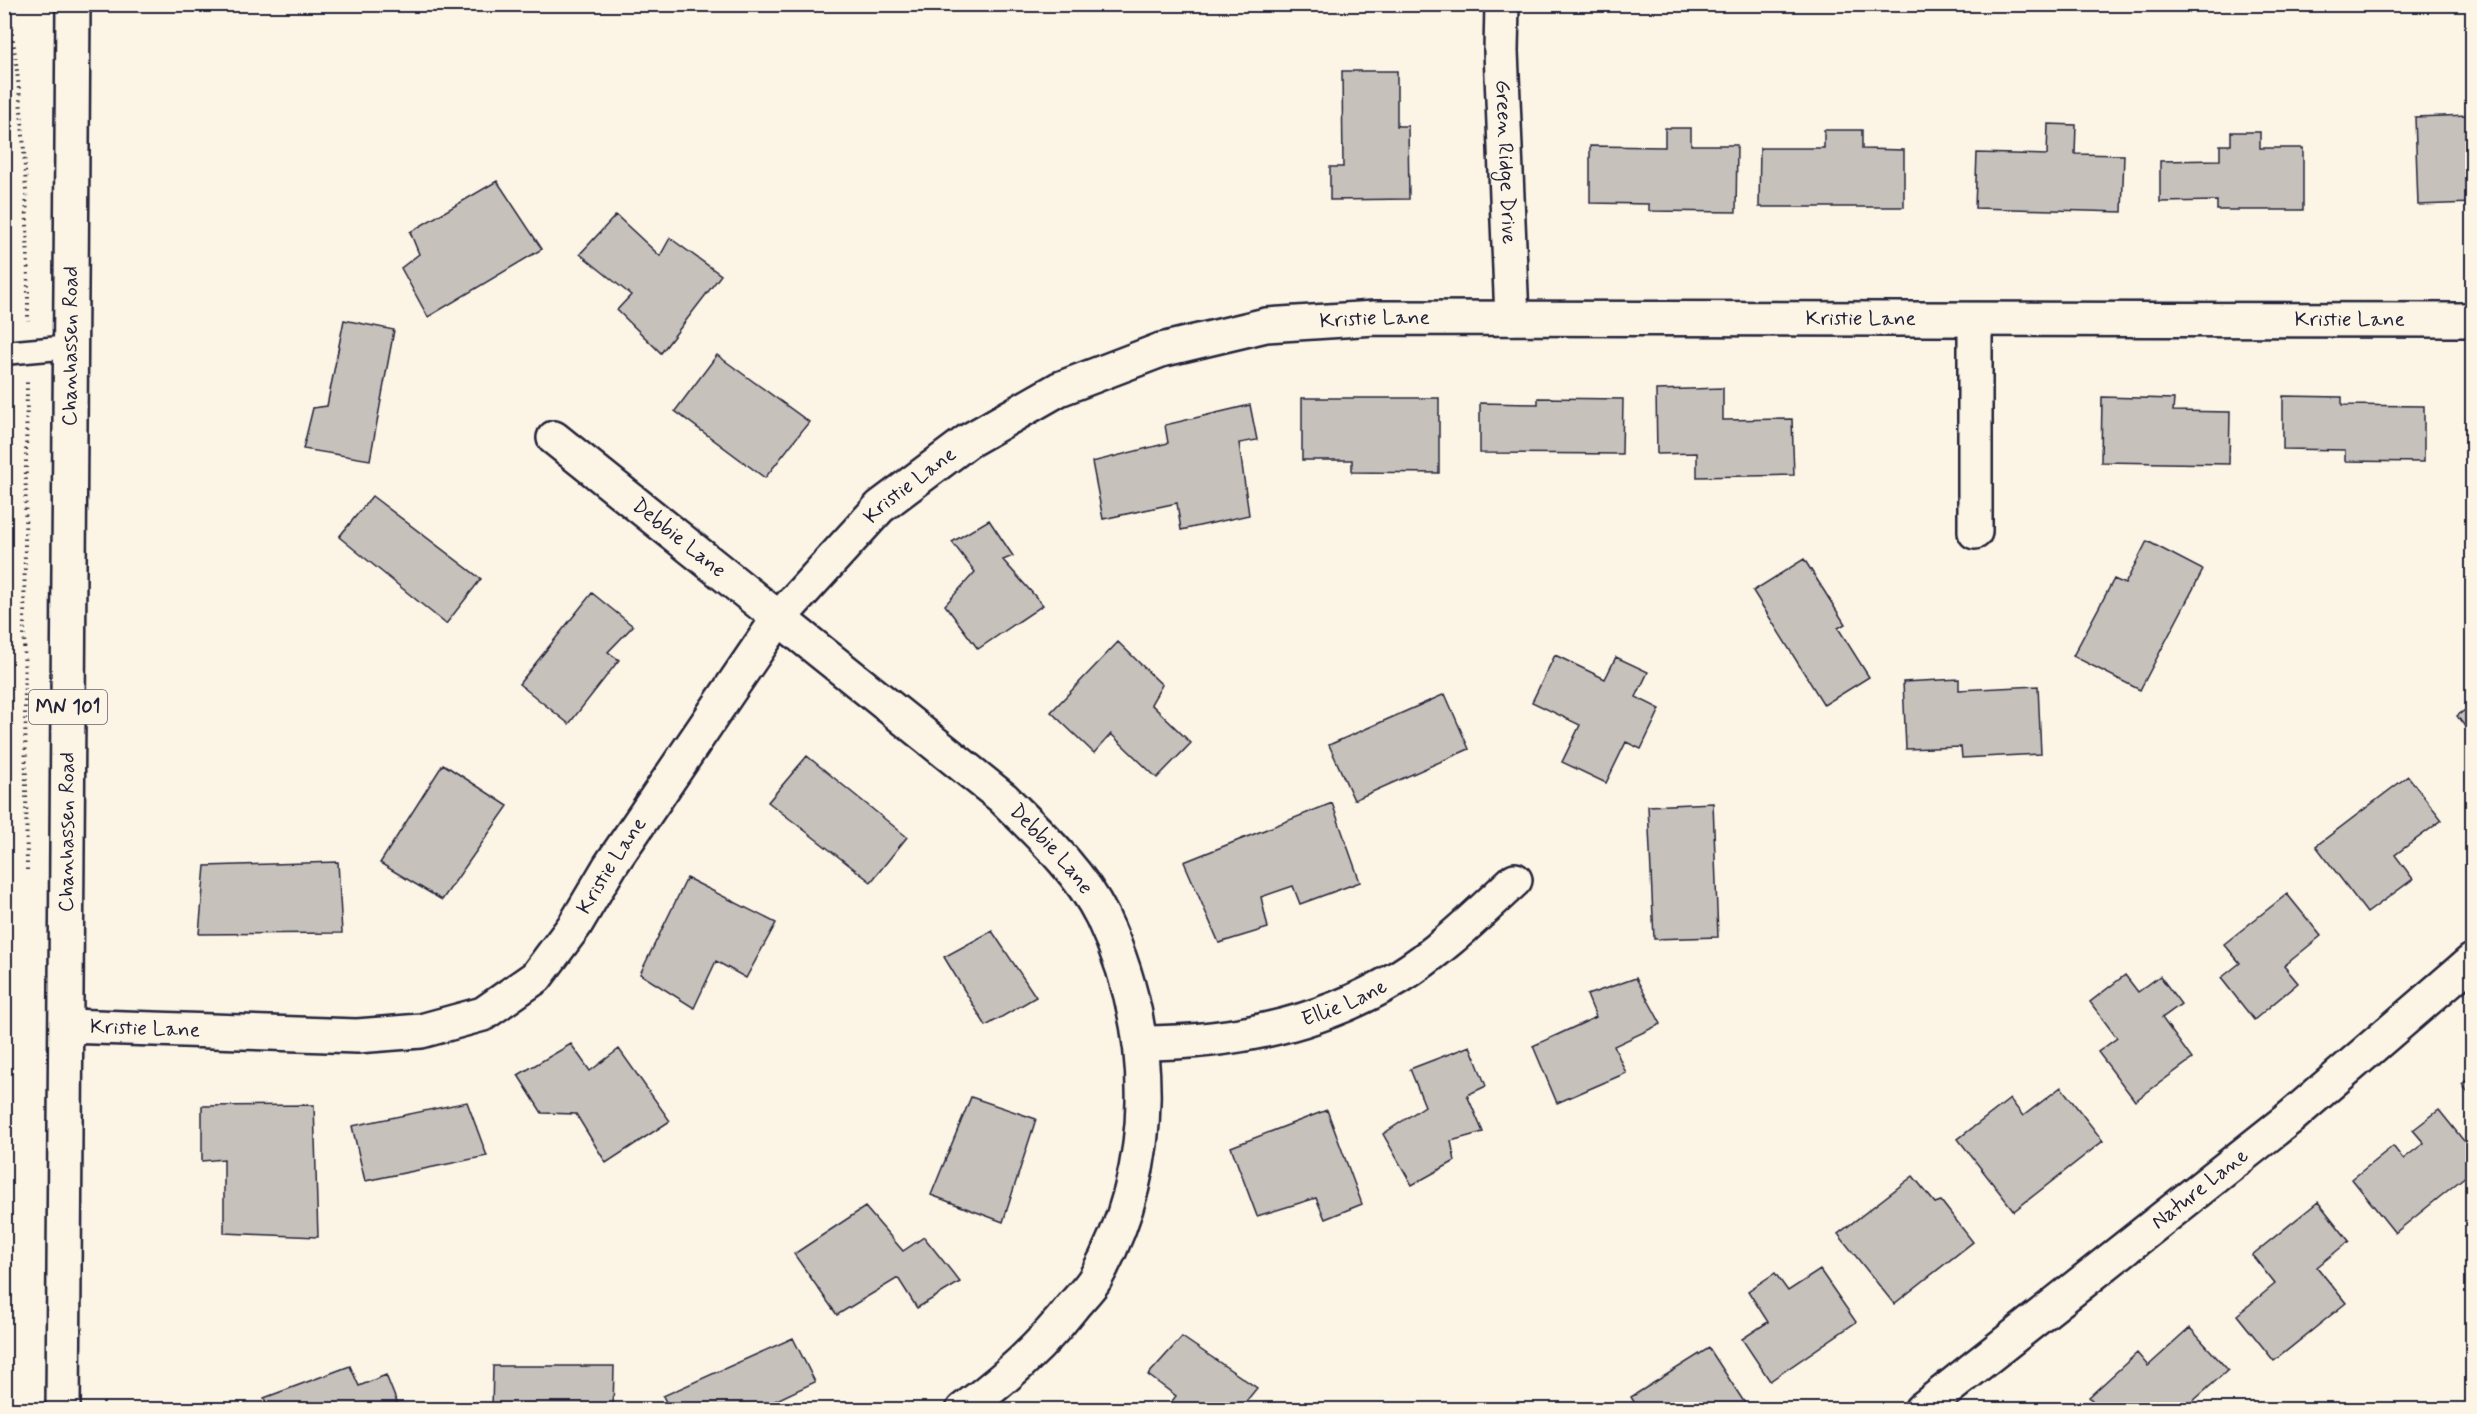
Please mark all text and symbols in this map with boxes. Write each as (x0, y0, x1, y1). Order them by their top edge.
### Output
street label: Green Ridge Drive (1488, 79, 1523, 245)
street label: Chanhassen Road (56, 266, 85, 426)
street label: Kristie Lane (1319, 304, 1430, 336)
street label: Kristie Lane (1806, 305, 1916, 333)
street label: Kristie Lane (2295, 306, 2405, 334)
street label: Kristie Lane (857, 441, 962, 530)
street label: Debbie Lane (626, 492, 732, 584)
road number: MN 101 (29, 690, 107, 724)
street label: Chanhassen Road (53, 752, 82, 912)
street label: Debbie Lane (1003, 798, 1100, 900)
street label: Kristie Lane (570, 812, 653, 920)
street label: Ellie Lane (1298, 972, 1392, 1034)
street label: Kristie Lane (89, 1013, 201, 1045)
street label: Nature Lane (2146, 1142, 2255, 1236)

